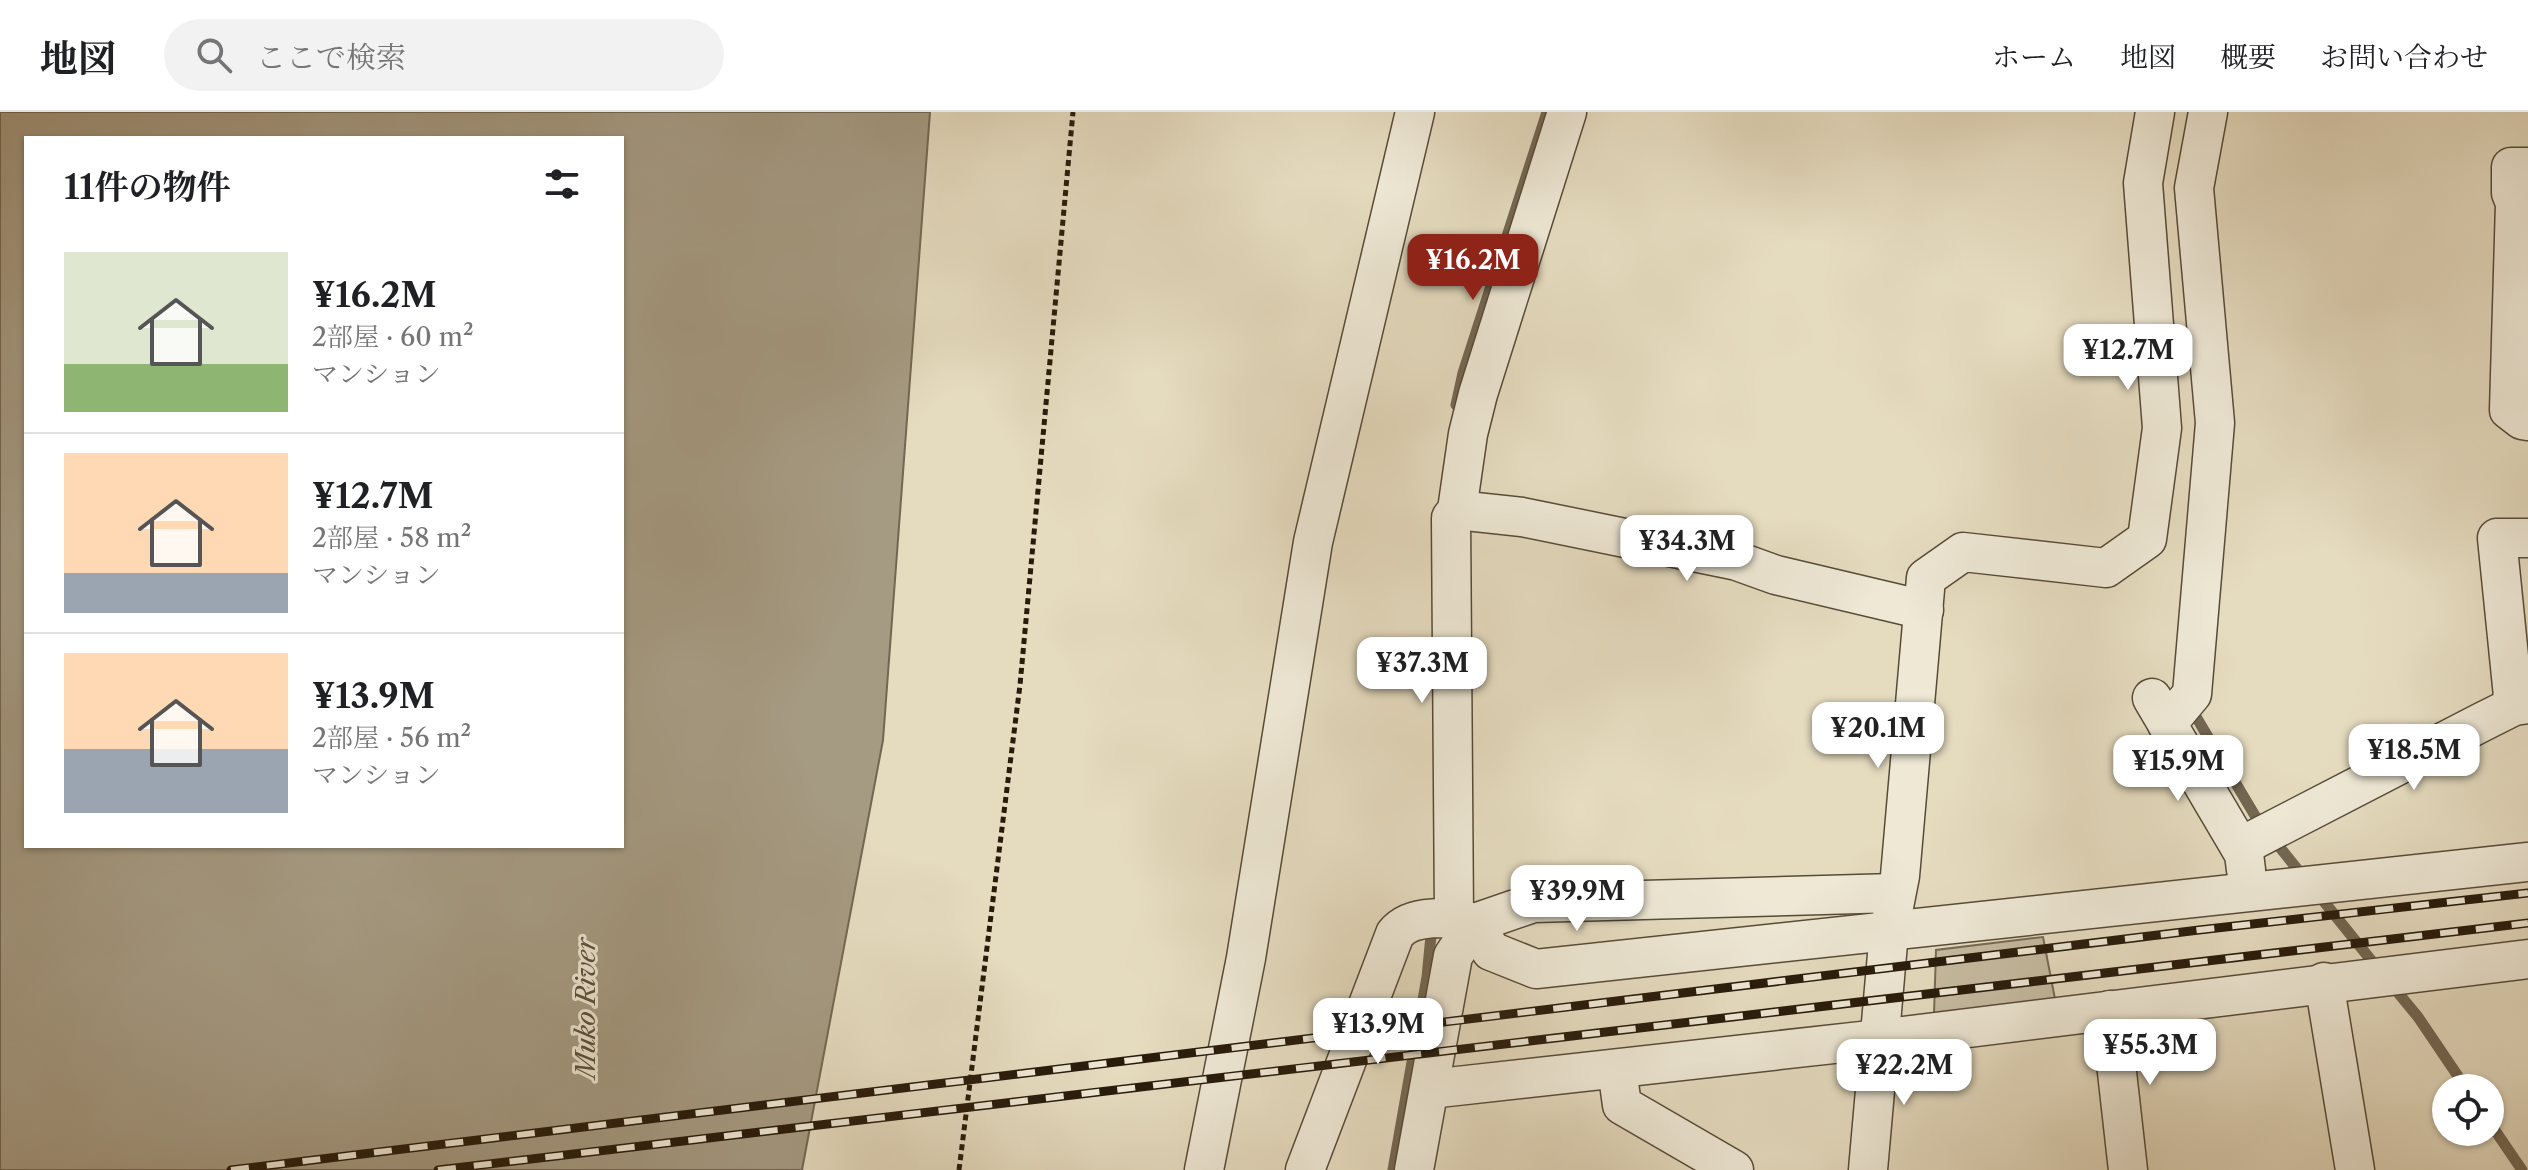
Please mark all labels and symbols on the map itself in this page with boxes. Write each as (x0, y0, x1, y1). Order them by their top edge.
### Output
pin: ¥16.2M (1408, 234, 1538, 302)
pin: ¥12.7M (2063, 324, 2193, 392)
pin: ¥34.3M (1622, 515, 1752, 583)
pin: ¥37.3M (1357, 637, 1487, 705)
pin: ¥20.1M (1813, 702, 1943, 770)
pin: ¥18.5M (2349, 724, 2479, 792)
pin: ¥15.9M (2113, 735, 2243, 803)
pin: ¥39.9M (1512, 865, 1642, 933)
water label: Muko River (570, 936, 602, 1081)
pin: ¥13.9M (1313, 998, 1443, 1066)
pin: ¥55.3M (2085, 1019, 2215, 1087)
pin: ¥22.2M (1839, 1039, 1969, 1107)

